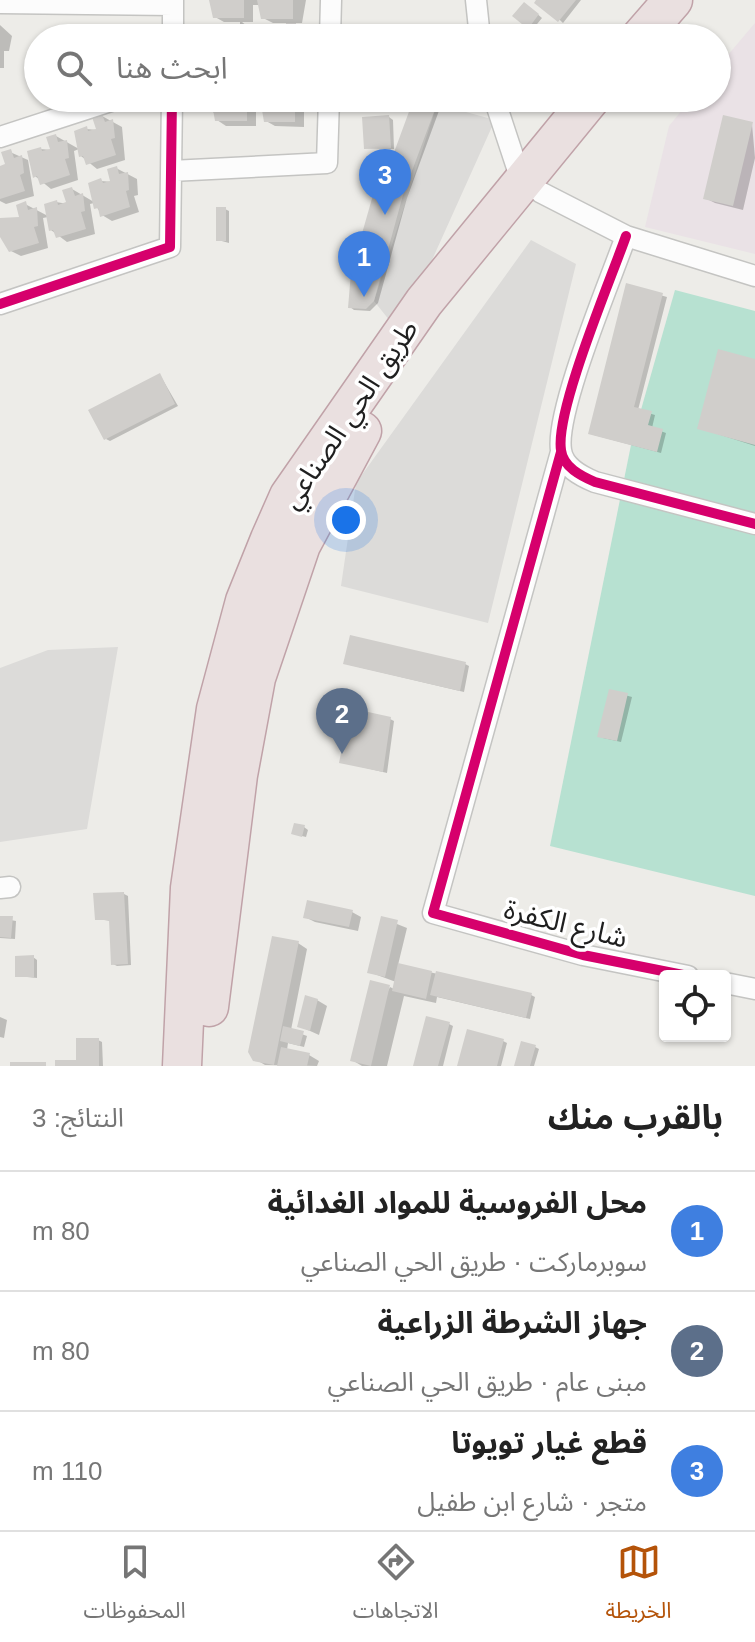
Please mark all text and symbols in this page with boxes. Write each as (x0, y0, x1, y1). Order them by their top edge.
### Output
search box (24, 24, 731, 112)
icon: search (52, 46, 96, 90)
text: ابحث هنا (116, 51, 228, 84)
pin: 3 (359, 149, 411, 215)
pin: 1 (338, 231, 390, 297)
street label: طريق الحي الصناعي (275, 314, 429, 518)
your location (326, 500, 366, 540)
pin: 2 (316, 688, 368, 754)
street label: شارع الكفرة (500, 893, 631, 959)
map controls (659, 970, 731, 1042)
button: locate (659, 970, 731, 1042)
text: بالقرب منك (548, 1098, 723, 1136)
text: النتائج: 3 (32, 1103, 124, 1133)
text: محل الفروسية للمواد الغدائية (268, 1186, 647, 1219)
text: 80 m (32, 1216, 90, 1246)
text: 1 (690, 1216, 704, 1246)
text: سوبرماركت · طريق الحي الصناعي (301, 1247, 647, 1277)
text: جهاز الشرطة الزراعية (377, 1306, 647, 1339)
text: 80 m (32, 1336, 90, 1366)
text: 2 (690, 1336, 704, 1366)
text: مبنى عام · طريق الحي الصناعي (328, 1367, 647, 1397)
text: قطع غيار تويوتا (451, 1426, 647, 1459)
text: 110 m (32, 1456, 102, 1486)
text: 3 (690, 1456, 704, 1486)
text: متجر · شارع ابن طفيل (417, 1487, 647, 1517)
tab: المحفوظات (84, 1540, 186, 1634)
tab: الاتجاهات (353, 1540, 439, 1634)
tab: الخريطة (606, 1540, 672, 1634)

